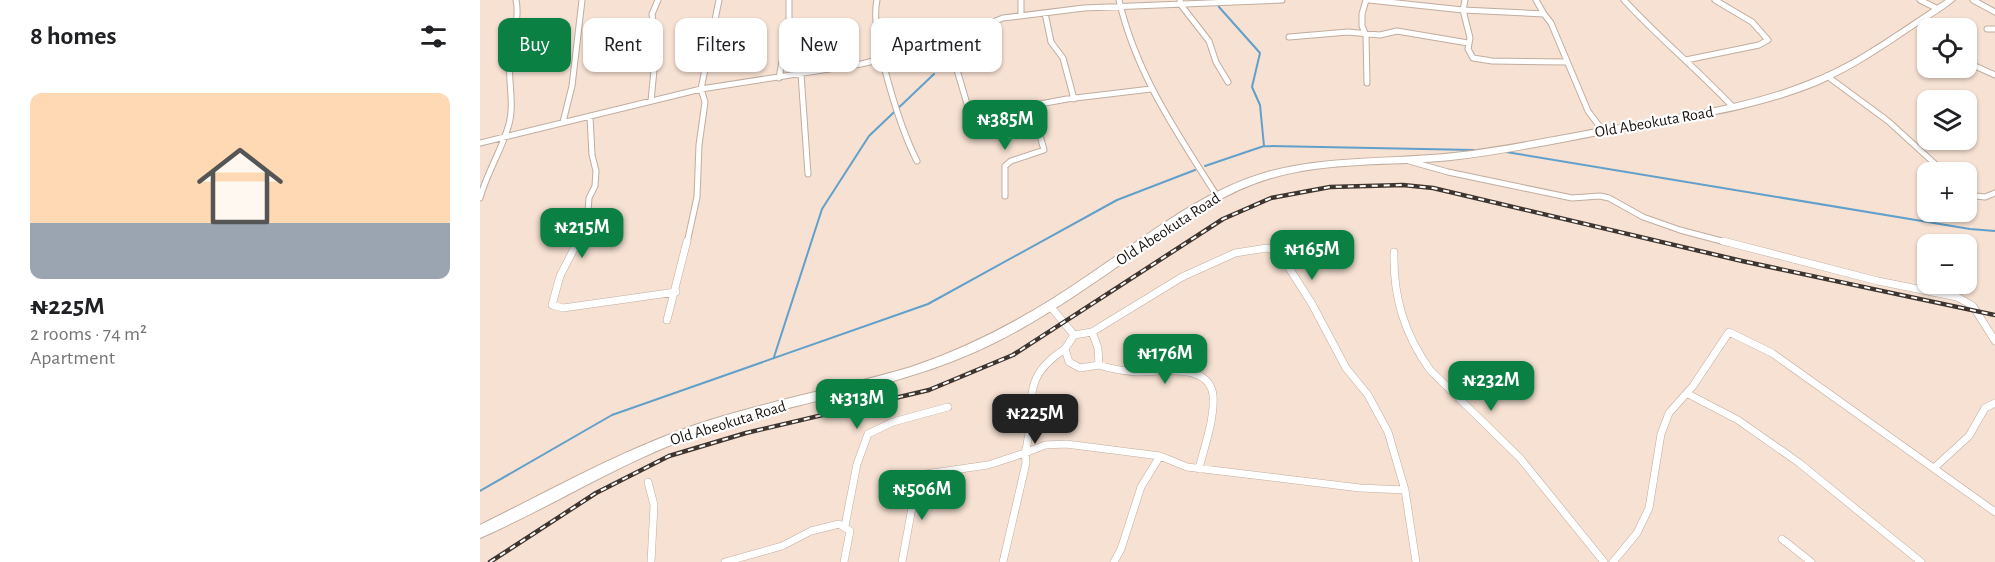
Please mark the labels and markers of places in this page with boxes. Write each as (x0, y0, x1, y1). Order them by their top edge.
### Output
pin: ₦385M (963, 100, 1047, 151)
pin: ₦215M (540, 208, 624, 259)
pin: ₦165M (1270, 230, 1354, 281)
pin: ₦176M (1123, 334, 1207, 385)
pin: ₦232M (1449, 361, 1533, 412)
pin: ₦313M (815, 379, 899, 430)
pin: ₦225M (993, 394, 1077, 445)
pin: ₦506M (880, 470, 964, 521)

